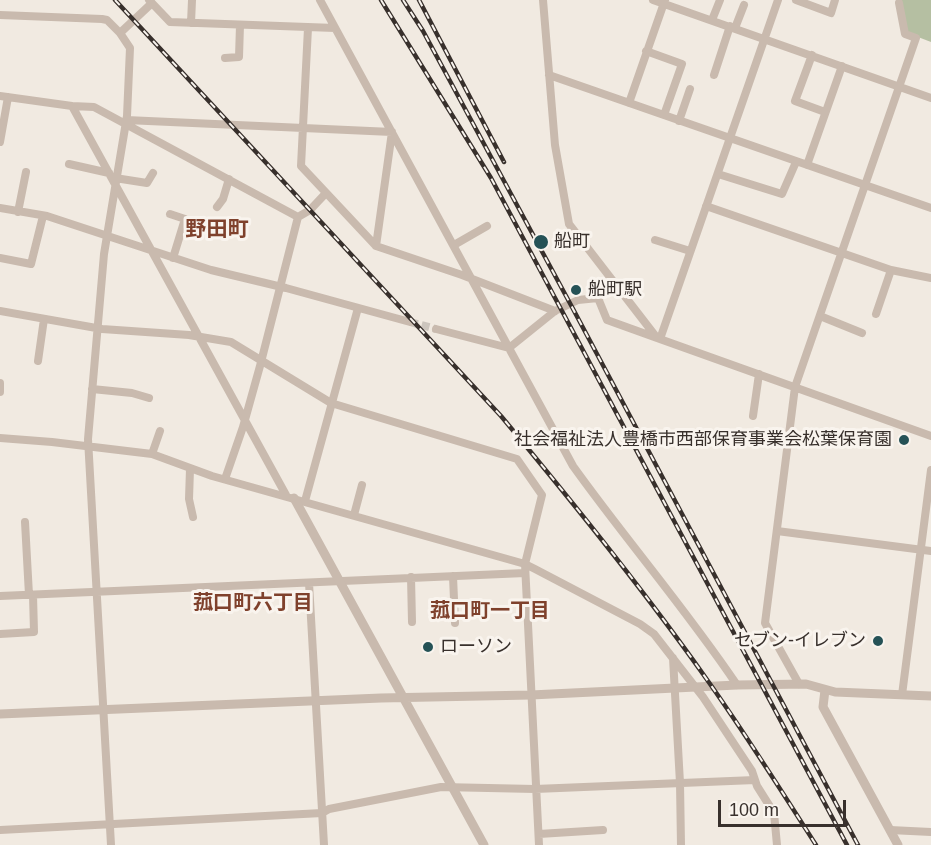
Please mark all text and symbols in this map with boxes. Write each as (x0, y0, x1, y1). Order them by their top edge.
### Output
district label: 野田町 (186, 217, 248, 243)
place label: 船町 (554, 231, 590, 253)
marker: 船町 (532, 233, 550, 251)
place label: 船町駅 (588, 279, 642, 301)
marker: 船町駅 (569, 283, 583, 297)
place label: 社会福祉法人豊橋市西部保育事業会松葉保育園 (514, 429, 892, 451)
marker: 社会福祉法人豊橋市西部保育事業会松葉保育園 (897, 433, 911, 447)
district label: 菰口町六丁目 (193, 591, 313, 615)
district label: 菰口町一丁目 (430, 599, 550, 623)
place label: セブン-イレブン (734, 630, 866, 652)
marker: セブン-イレブン (871, 634, 885, 648)
place label: ローソン (440, 636, 512, 658)
marker: ローソン (421, 640, 435, 654)
scale bar (721, 788, 848, 826)
text: 100 m (729, 800, 779, 820)

